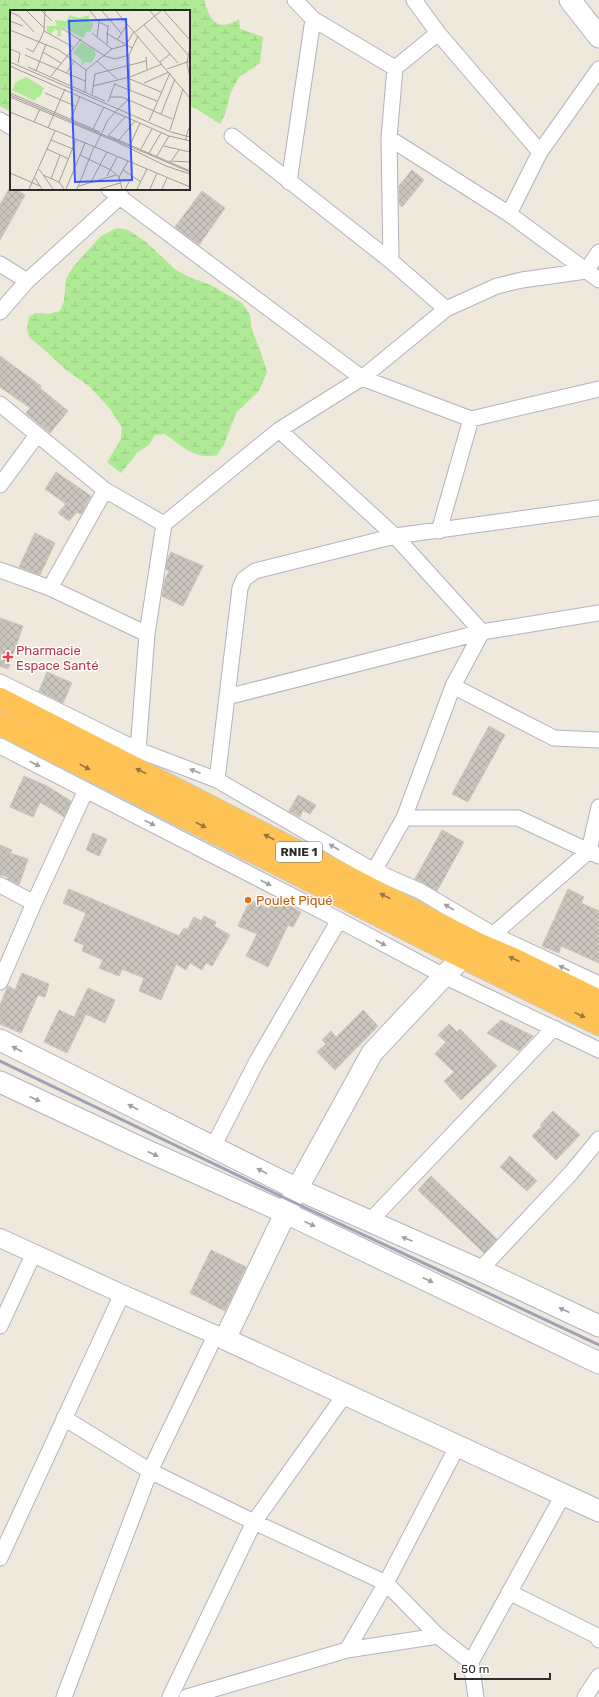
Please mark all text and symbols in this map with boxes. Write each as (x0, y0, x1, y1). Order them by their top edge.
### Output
inset map (10, 10, 190, 190)
place label: Pharmacie Espace Santé (16, 643, 98, 673)
marker: Pharmacie Espace Santé (3, 652, 13, 662)
one-way arrow (29, 761, 40, 767)
one-way arrow (79, 764, 91, 770)
one-way arrow (135, 768, 146, 774)
one-way arrow (189, 768, 201, 774)
one-way arrow (145, 820, 156, 826)
one-way arrow (195, 822, 207, 829)
one-way arrow (263, 834, 275, 840)
road number: RNIE 1 (276, 842, 322, 862)
one-way arrow (328, 844, 340, 851)
one-way arrow (260, 879, 272, 886)
place label: Poulet Piqué (256, 893, 333, 908)
one-way arrow (379, 893, 390, 899)
marker: Poulet Piqué (243, 895, 253, 905)
one-way arrow (443, 904, 455, 911)
one-way arrow (376, 939, 387, 946)
one-way arrow (508, 956, 519, 962)
one-way arrow (558, 965, 569, 971)
one-way arrow (574, 1012, 586, 1018)
one-way arrow (11, 1046, 23, 1052)
one-way arrow (30, 1096, 41, 1102)
one-way arrow (128, 1104, 139, 1110)
one-way arrow (147, 1151, 159, 1157)
one-way arrow (256, 1168, 268, 1175)
one-way arrow (304, 1221, 316, 1227)
one-way arrow (401, 1235, 413, 1241)
one-way arrow (422, 1277, 433, 1283)
one-way arrow (558, 1307, 569, 1313)
scale bar (455, 1655, 550, 1681)
text: 50 m (461, 1662, 489, 1676)

